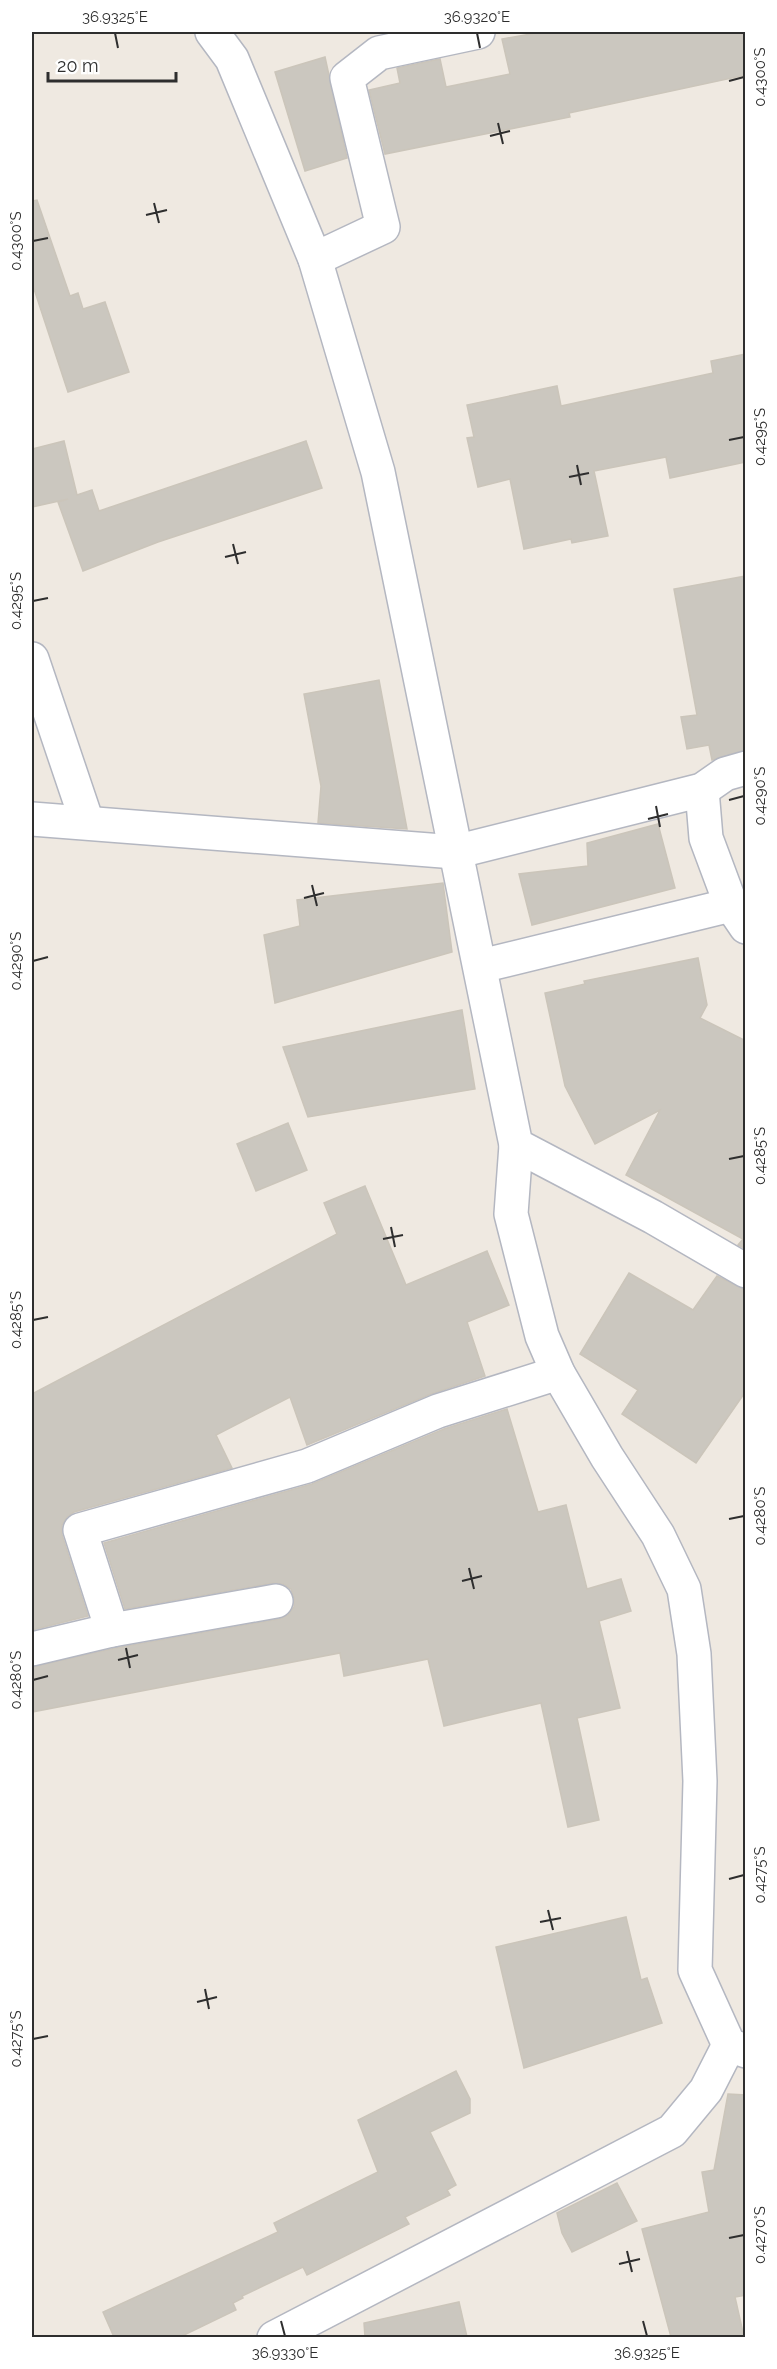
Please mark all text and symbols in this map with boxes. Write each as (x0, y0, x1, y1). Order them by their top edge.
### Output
text: 36.9325°E (82, 8, 148, 26)
text: 36.9320°E (444, 8, 510, 26)
scale bar (48, 45, 176, 83)
text: 0.4300°S (751, 47, 769, 107)
text: 20 m (57, 55, 99, 76)
text: 0.4300°S (7, 211, 25, 271)
text: 0.4295°S (751, 408, 769, 466)
text: 0.4295°S (7, 572, 25, 630)
text: 0.4290°S (751, 767, 769, 825)
text: 0.4290°S (7, 932, 25, 990)
text: 0.4285°S (751, 1127, 769, 1185)
text: 0.4285°S (7, 1291, 25, 1349)
text: 0.4280°S (751, 1487, 769, 1545)
text: 0.4280°S (7, 1651, 25, 1709)
text: 0.4275°S (751, 1846, 769, 1904)
text: 0.4275°S (7, 2010, 25, 2068)
text: 0.4270°S (751, 2206, 769, 2264)
text: 36.9330°E (252, 2344, 318, 2362)
text: 36.9325°E (614, 2344, 680, 2362)

